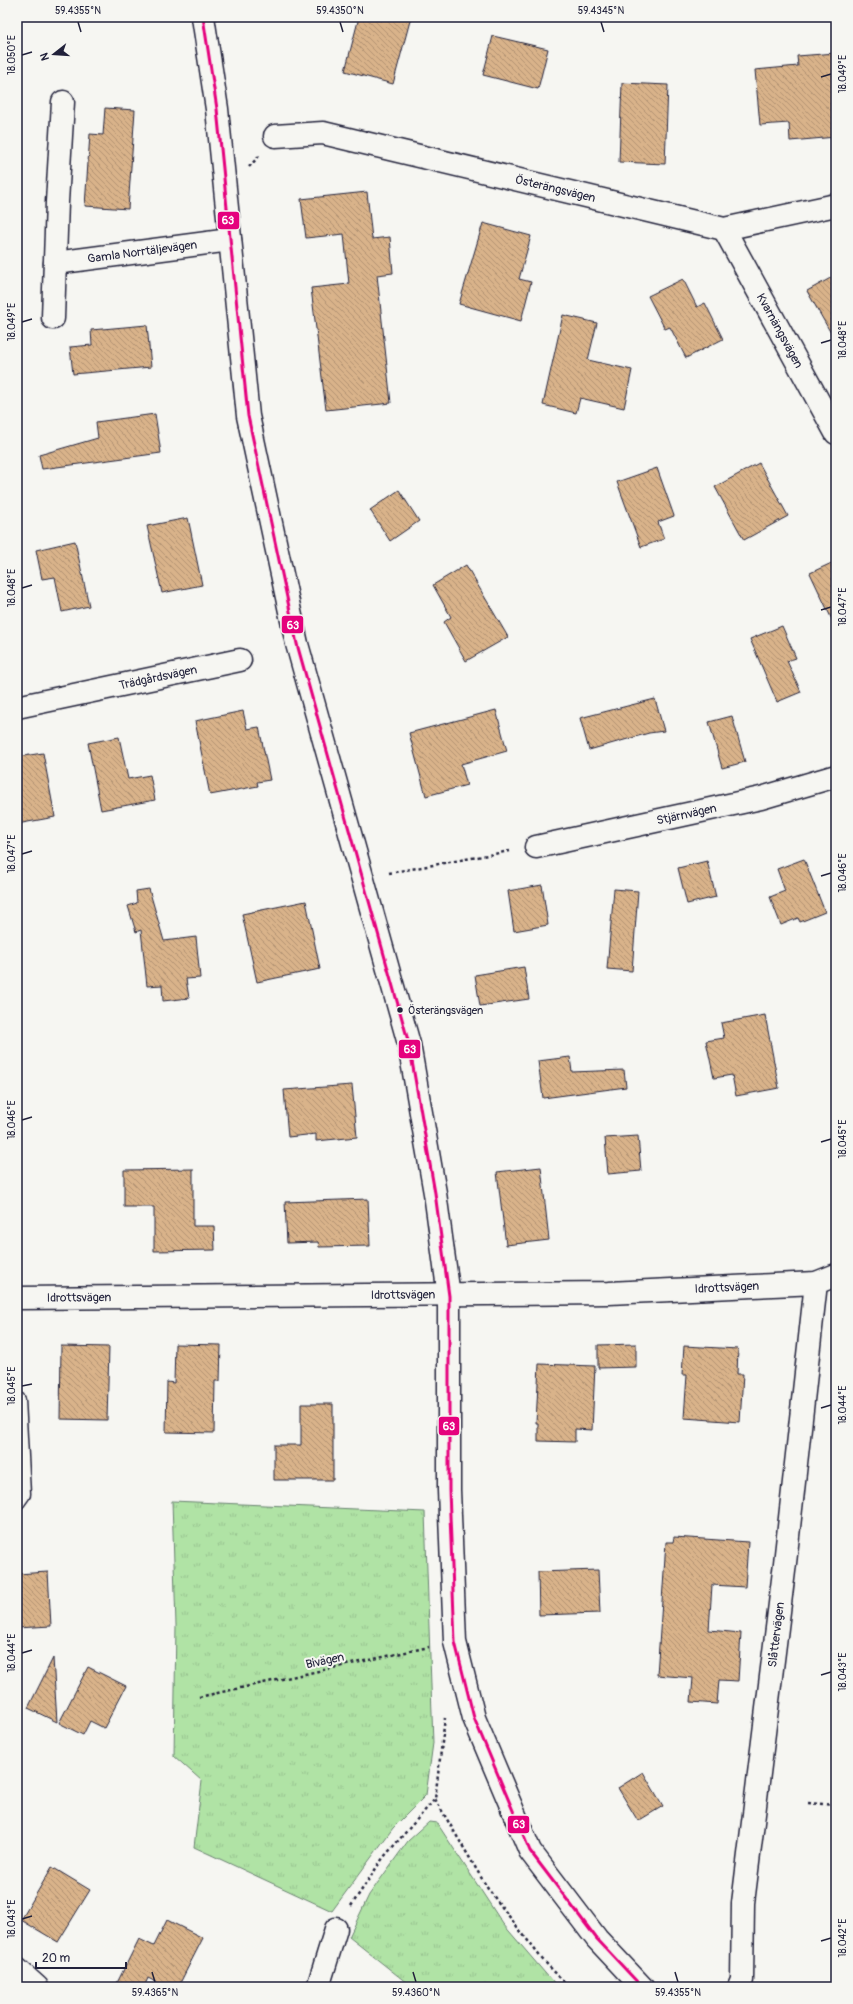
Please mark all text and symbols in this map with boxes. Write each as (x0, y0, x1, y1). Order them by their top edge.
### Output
text: 59.4355°N (55, 5, 101, 17)
text: 59.4350°N (316, 5, 364, 17)
text: 59.4345°N (578, 5, 624, 17)
north arrow (34, 34, 74, 74)
text: 18.050°E (6, 35, 18, 75)
text: N (37, 51, 52, 62)
text: 18.049°E (837, 55, 849, 93)
street label: Österängsvägen (514, 171, 597, 206)
line badge: 63 (217, 211, 240, 230)
text: 63 (222, 214, 234, 227)
street label: Gamla Norrtäljevägen (87, 237, 198, 266)
street label: Kvarnängsvägen (753, 291, 806, 371)
text: 18.049°E (6, 303, 18, 341)
text: 18.048°E (837, 321, 849, 359)
text: 18.048°E (6, 569, 18, 607)
text: 18.047°E (837, 588, 849, 626)
line badge: 63 (281, 615, 304, 634)
text: 63 (287, 619, 299, 632)
street label: Trädgårdsvägen (118, 662, 198, 693)
street label: Stjärnvägen (655, 800, 718, 828)
text: 18.047°E (6, 835, 18, 873)
text: 18.046°E (837, 853, 849, 893)
place label: Österängsvägen (408, 1004, 483, 1017)
marker: Österängsvägen (395, 1005, 405, 1015)
line badge: 63 (398, 1039, 421, 1059)
text: 63 (404, 1043, 416, 1056)
text: 18.046°E (6, 1100, 18, 1140)
text: 18.045°E (837, 1120, 849, 1158)
street label: Idrottsvägen (694, 1278, 760, 1296)
street label: Idrottsvägen (371, 1287, 436, 1303)
street label: Idrottsvägen (47, 1290, 112, 1305)
text: 18.045°E (6, 1367, 18, 1405)
text: 18.044°E (837, 1385, 849, 1425)
line badge: 63 (438, 1416, 460, 1436)
text: 63 (443, 1420, 455, 1433)
street label: Slåttervägen (765, 1601, 788, 1668)
text: 18.044°E (6, 1633, 18, 1673)
street label: Bivägen (304, 1650, 346, 1672)
text: 18.043°E (837, 1653, 849, 1691)
line badge: 63 (507, 1815, 530, 1834)
text: 63 (513, 1818, 525, 1831)
text: 18.043°E (6, 1900, 18, 1938)
text: 18.042°E (837, 1919, 849, 1957)
scale bar (36, 1944, 126, 1970)
text: 20 m (42, 1951, 71, 1966)
text: 59.4365°N (132, 1987, 178, 1999)
text: 59.4360°N (392, 1987, 440, 1999)
text: 59.4355°N (655, 1987, 701, 1999)

